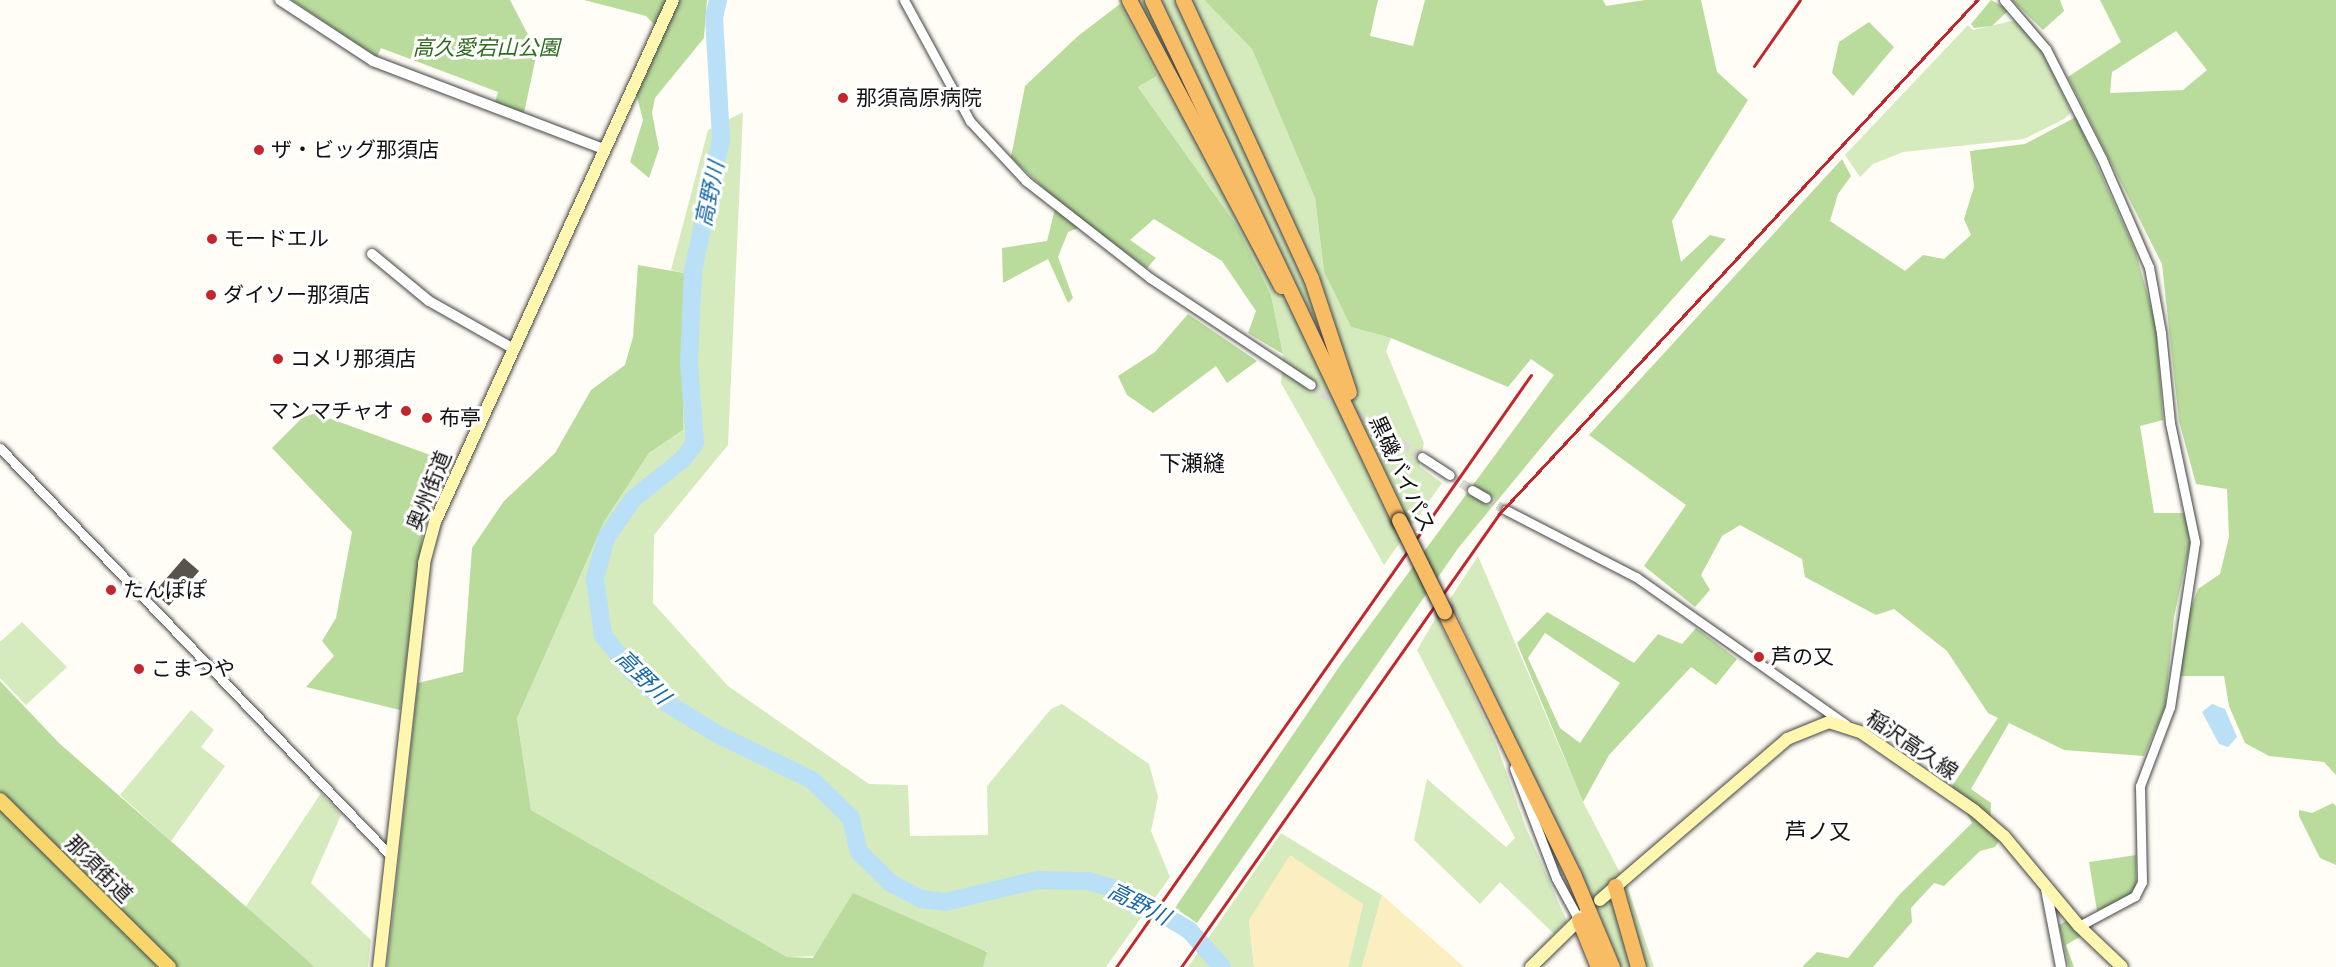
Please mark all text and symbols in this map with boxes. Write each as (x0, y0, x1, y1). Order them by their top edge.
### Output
park label: 高久愛宕山公園 (413, 35, 559, 61)
place label: 那須高原病院 (856, 85, 982, 111)
marker: 那須高原病院 (834, 89, 852, 107)
place label: ザ・ビッグ那須店 (271, 137, 439, 163)
marker: ザ・ビッグ那須店 (252, 143, 266, 157)
water label: 高野川 (690, 159, 730, 229)
place label: モードエル (224, 226, 329, 252)
marker: モードエル (205, 232, 219, 246)
place label: ダイソー那須店 (223, 282, 370, 308)
marker: ダイソー那須店 (204, 288, 218, 302)
place label: コメリ那須店 (290, 346, 416, 372)
marker: コメリ那須店 (271, 352, 285, 366)
place label: マンマチャオ (268, 398, 394, 424)
marker: マンマチャオ (399, 404, 413, 418)
place label: 布亭 (439, 405, 481, 431)
marker: 布亭 (420, 411, 434, 425)
street label: 黒磯バイパス (1364, 412, 1440, 536)
street label: 奥州街道 (402, 447, 456, 535)
district label: 下瀬縫 (1159, 451, 1225, 477)
place label: たんぽぽ (123, 577, 207, 603)
marker: たんぽぽ (104, 583, 118, 597)
water label: 高野川 (610, 644, 676, 710)
place label: 芦の又 (1771, 644, 1834, 670)
marker: 芦の又 (1752, 650, 1766, 664)
place label: こまつや (151, 656, 235, 682)
marker: こまつや (132, 662, 146, 676)
street label: 稲沢高久線 (1861, 705, 1963, 785)
district label: 芦ノ又 (1785, 819, 1851, 845)
street label: 那須街道 (60, 830, 138, 908)
water label: 高野川 (1104, 877, 1174, 931)

